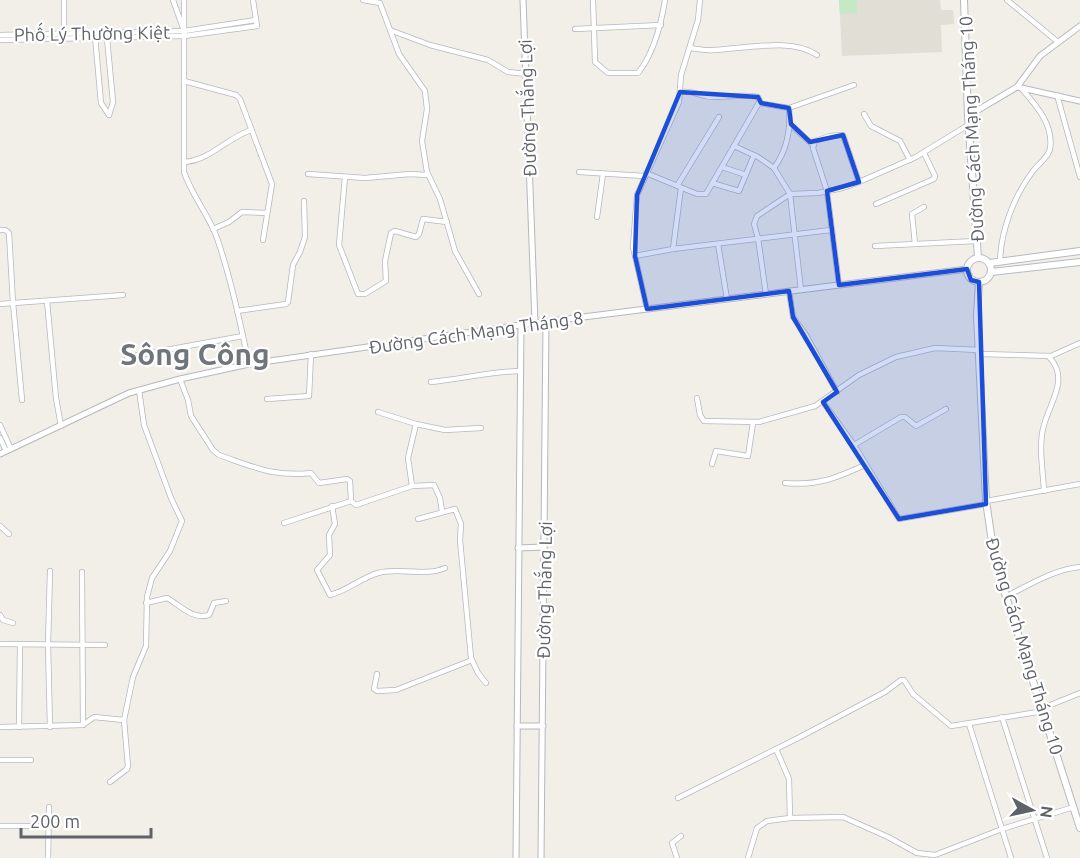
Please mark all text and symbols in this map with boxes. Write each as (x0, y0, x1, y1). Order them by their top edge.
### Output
street label: Đường Cách Mạng Tháng 10 (955, 16, 987, 242)
street label: Phố Lý Thường Kiệt (14, 19, 170, 44)
street label: Đường Thắng Lợi (512, 39, 539, 177)
street label: Đường Cách Mạng Tháng 8 (368, 307, 584, 357)
district label: Sông Công (120, 337, 270, 371)
street label: Đường Thắng Lợi (531, 521, 555, 659)
street label: Đường Cách Mạng Tháng 10 (982, 535, 1068, 757)
north arrow (1002, 780, 1062, 840)
scale bar (21, 801, 152, 839)
text: N (1037, 805, 1057, 819)
text: 200 m (30, 811, 80, 831)

